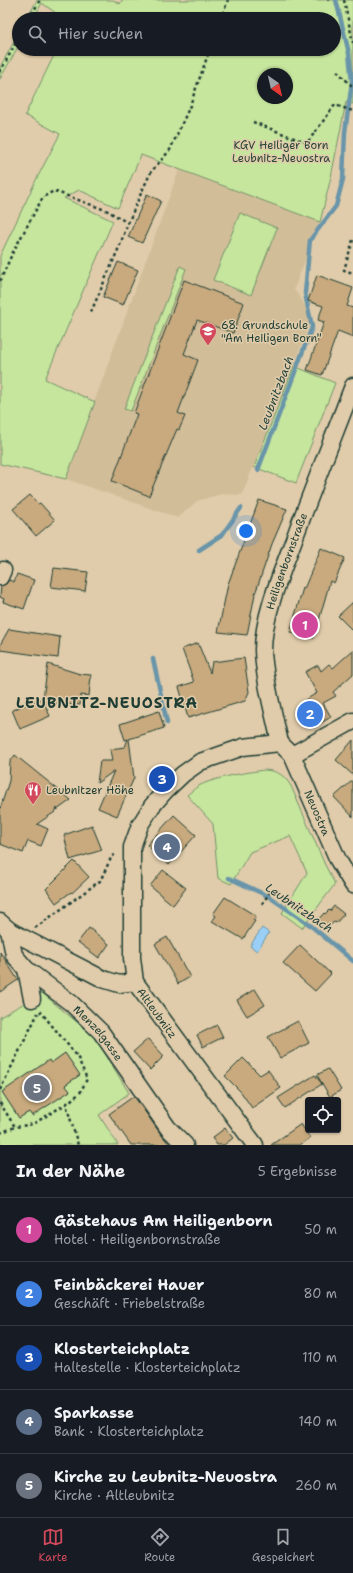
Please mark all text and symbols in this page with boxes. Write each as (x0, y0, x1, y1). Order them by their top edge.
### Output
search box (12, 12, 341, 56)
icon: search (26, 23, 48, 45)
text: Hier suchen (58, 24, 143, 44)
north arrow (257, 68, 293, 104)
park label: KGV Heiliger Born Leubnitz-Neuostra (232, 138, 330, 166)
place label: 68. Grundschule "Am Heiligen Born" (221, 318, 322, 346)
school or university icon: 68. Grundschule "Am Heiligen Born" (198, 321, 218, 346)
water label: Leubnitzbach (255, 354, 297, 432)
street label: Heiligenbornstraße (263, 511, 311, 612)
your location (236, 521, 256, 541)
pin: 1 (292, 610, 318, 640)
district label: LEUBNITZ-NEUOSTRA (16, 693, 198, 713)
pin: 2 (297, 699, 323, 729)
pin: 3 (149, 764, 175, 794)
restaurant icon: Leubnitzer Höhe (23, 780, 43, 805)
place label: Leubnitzer Höhe (46, 783, 134, 798)
street label: Neuostra (300, 788, 333, 838)
pin: 4 (154, 832, 180, 862)
water label: Leubnitzbach (262, 880, 336, 936)
street label: Altleubnitz (133, 985, 180, 1042)
street label: Menzelgasse (70, 1002, 126, 1064)
pin: 5 (24, 1073, 50, 1103)
map controls (305, 1097, 341, 1133)
button: locate (305, 1097, 341, 1133)
text: In der Nähe (16, 1160, 125, 1182)
text: 5 Ergebnisse (258, 1163, 337, 1180)
text: Gästehaus Am Heiligenborn (54, 1211, 273, 1231)
text: 1 (26, 1221, 32, 1238)
text: 50 m (304, 1221, 337, 1238)
text: Hotel · Heiligenbornstraße (54, 1231, 221, 1248)
text: Feinbäckerei Hauer (54, 1275, 204, 1295)
text: 2 (24, 1285, 34, 1302)
text: 80 m (303, 1285, 337, 1302)
text: Geschäft · Friebelstraße (54, 1295, 205, 1312)
text: Klosterteichplatz (54, 1339, 190, 1359)
text: 3 (24, 1349, 34, 1366)
text: 110 m (302, 1349, 337, 1366)
text: Haltestelle · Klosterteichplatz (54, 1359, 241, 1376)
text: Sparkasse (54, 1403, 134, 1423)
text: 4 (24, 1413, 34, 1430)
text: 140 m (298, 1413, 337, 1430)
text: Bank · Klosterteichplatz (54, 1423, 204, 1440)
text: Kirche zu Leubnitz-Neuostra (54, 1467, 277, 1487)
text: 5 (25, 1477, 33, 1494)
text: 260 m (295, 1477, 337, 1494)
text: Kirche · Altleubnitz (54, 1487, 175, 1504)
tab: Karte (38, 1526, 67, 1565)
tab: Route (144, 1526, 175, 1565)
tab: Gespeichert (252, 1526, 315, 1565)

